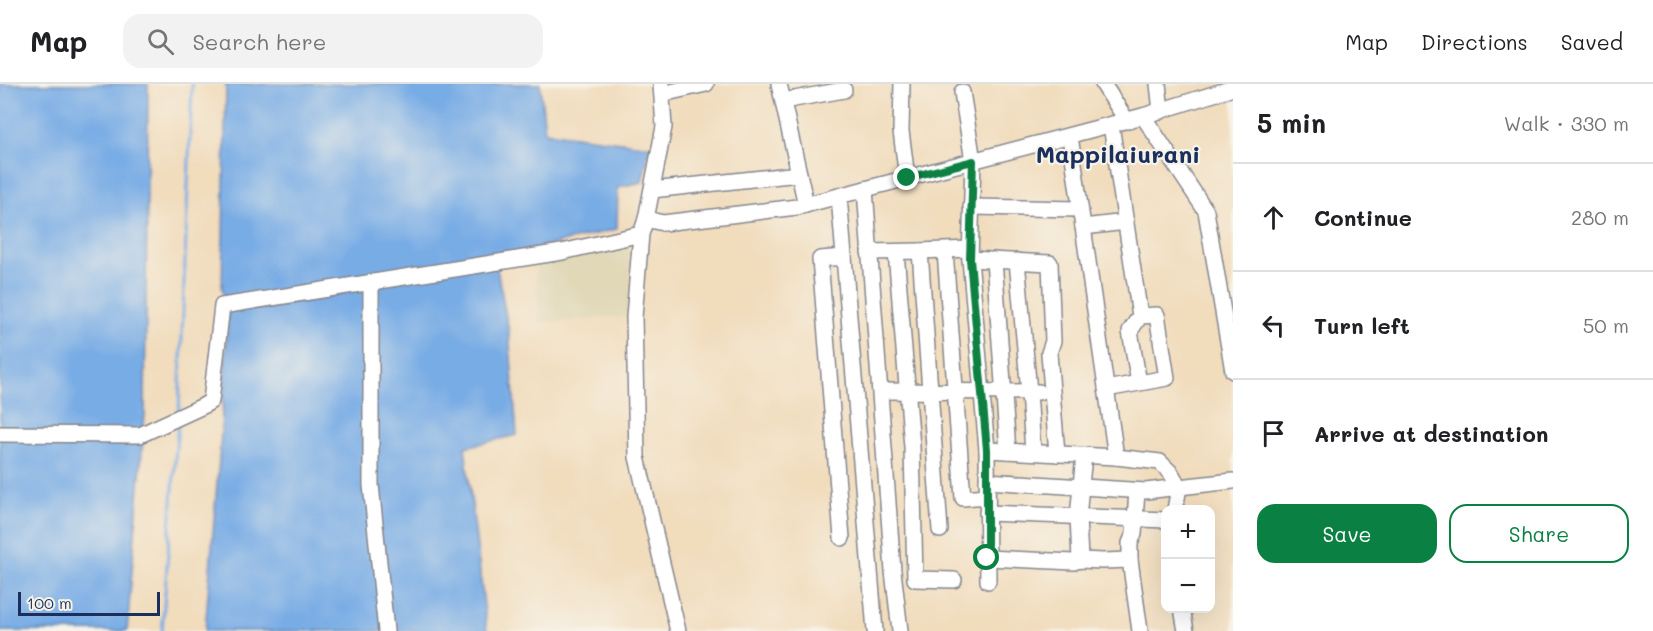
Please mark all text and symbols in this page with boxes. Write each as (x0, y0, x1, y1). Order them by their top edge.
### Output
search box (123, 14, 543, 68)
text: Map (30, 23, 87, 59)
icon: search (144, 25, 177, 58)
text: Search here (192, 27, 326, 56)
text: Map (1345, 28, 1388, 55)
text: Directions (1421, 28, 1528, 55)
text: Saved (1561, 28, 1623, 55)
text: 5 min (1257, 106, 1326, 140)
text: Walk · 330 m (1504, 110, 1629, 136)
district label: Mappilaiurani (1036, 138, 1200, 169)
route end (893, 164, 919, 190)
icon: ahead (1257, 201, 1290, 234)
text: Continue (1314, 203, 1412, 232)
text: 280 m (1571, 204, 1629, 230)
icon: left (1257, 309, 1290, 342)
text: Turn left (1314, 311, 1410, 340)
text: 50 m (1583, 312, 1629, 338)
icon: arrive (1257, 417, 1290, 450)
text: Arrive at destination (1314, 419, 1549, 448)
button: Save (1257, 504, 1437, 563)
button: Share (1449, 504, 1629, 563)
map controls (1161, 505, 1215, 613)
button: + (1161, 505, 1215, 559)
route start (973, 544, 999, 570)
button: − (1161, 559, 1215, 613)
scale bar (18, 589, 160, 616)
text: 100 m (27, 592, 72, 613)

